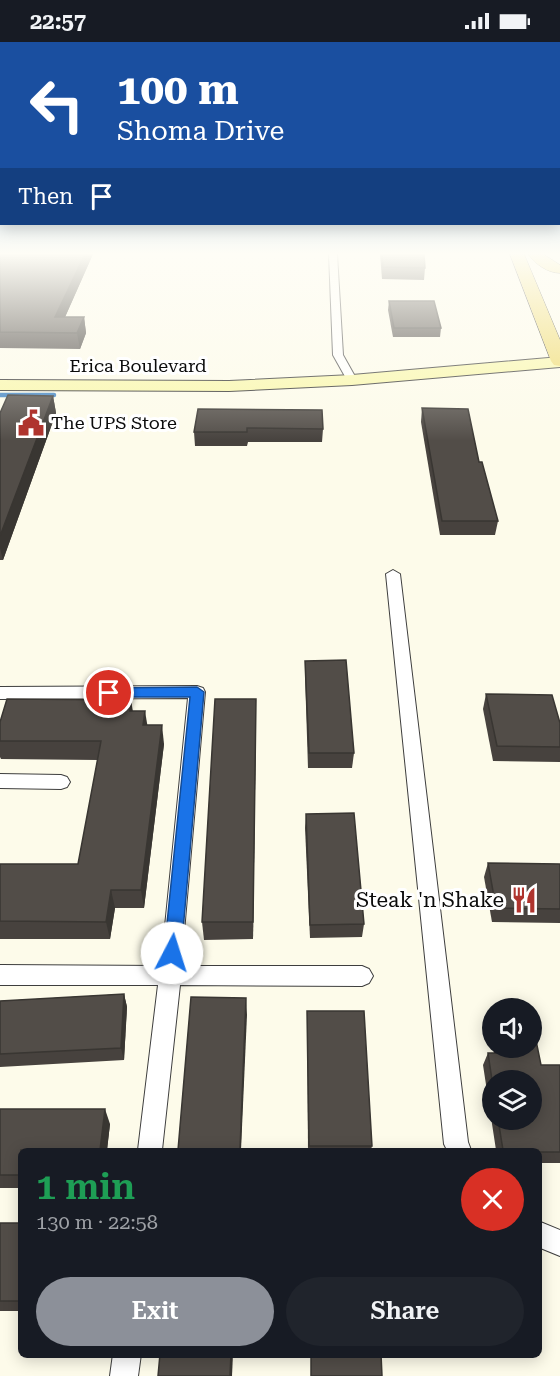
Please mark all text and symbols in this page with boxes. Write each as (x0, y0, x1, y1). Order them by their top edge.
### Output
text: 22:57 (30, 9, 86, 34)
text: 100 m (117, 65, 239, 114)
icon: left (18, 66, 96, 144)
text: Shoma Drive (117, 115, 284, 147)
icon: arrive (85, 180, 118, 213)
text: Then (18, 184, 73, 209)
street label: Erica Boulevard (69, 355, 207, 376)
public building icon: The UPS Store (16, 408, 46, 438)
place label: The UPS Store (51, 412, 177, 433)
pin (83, 667, 134, 718)
icon: arrive (92, 676, 125, 709)
restaurant icon: Steak 'n Shake (509, 885, 539, 915)
place label: Steak 'n Shake (356, 888, 504, 912)
position arrow (140, 921, 204, 985)
map controls (482, 998, 542, 1130)
button: sound (482, 998, 542, 1058)
button: layers (482, 1070, 542, 1130)
text: 1 min (36, 1166, 135, 1208)
button: close (461, 1168, 524, 1231)
text: 130 m · 22:58 (36, 1210, 158, 1234)
button: Exit (36, 1277, 274, 1346)
button: Share (286, 1277, 524, 1346)

